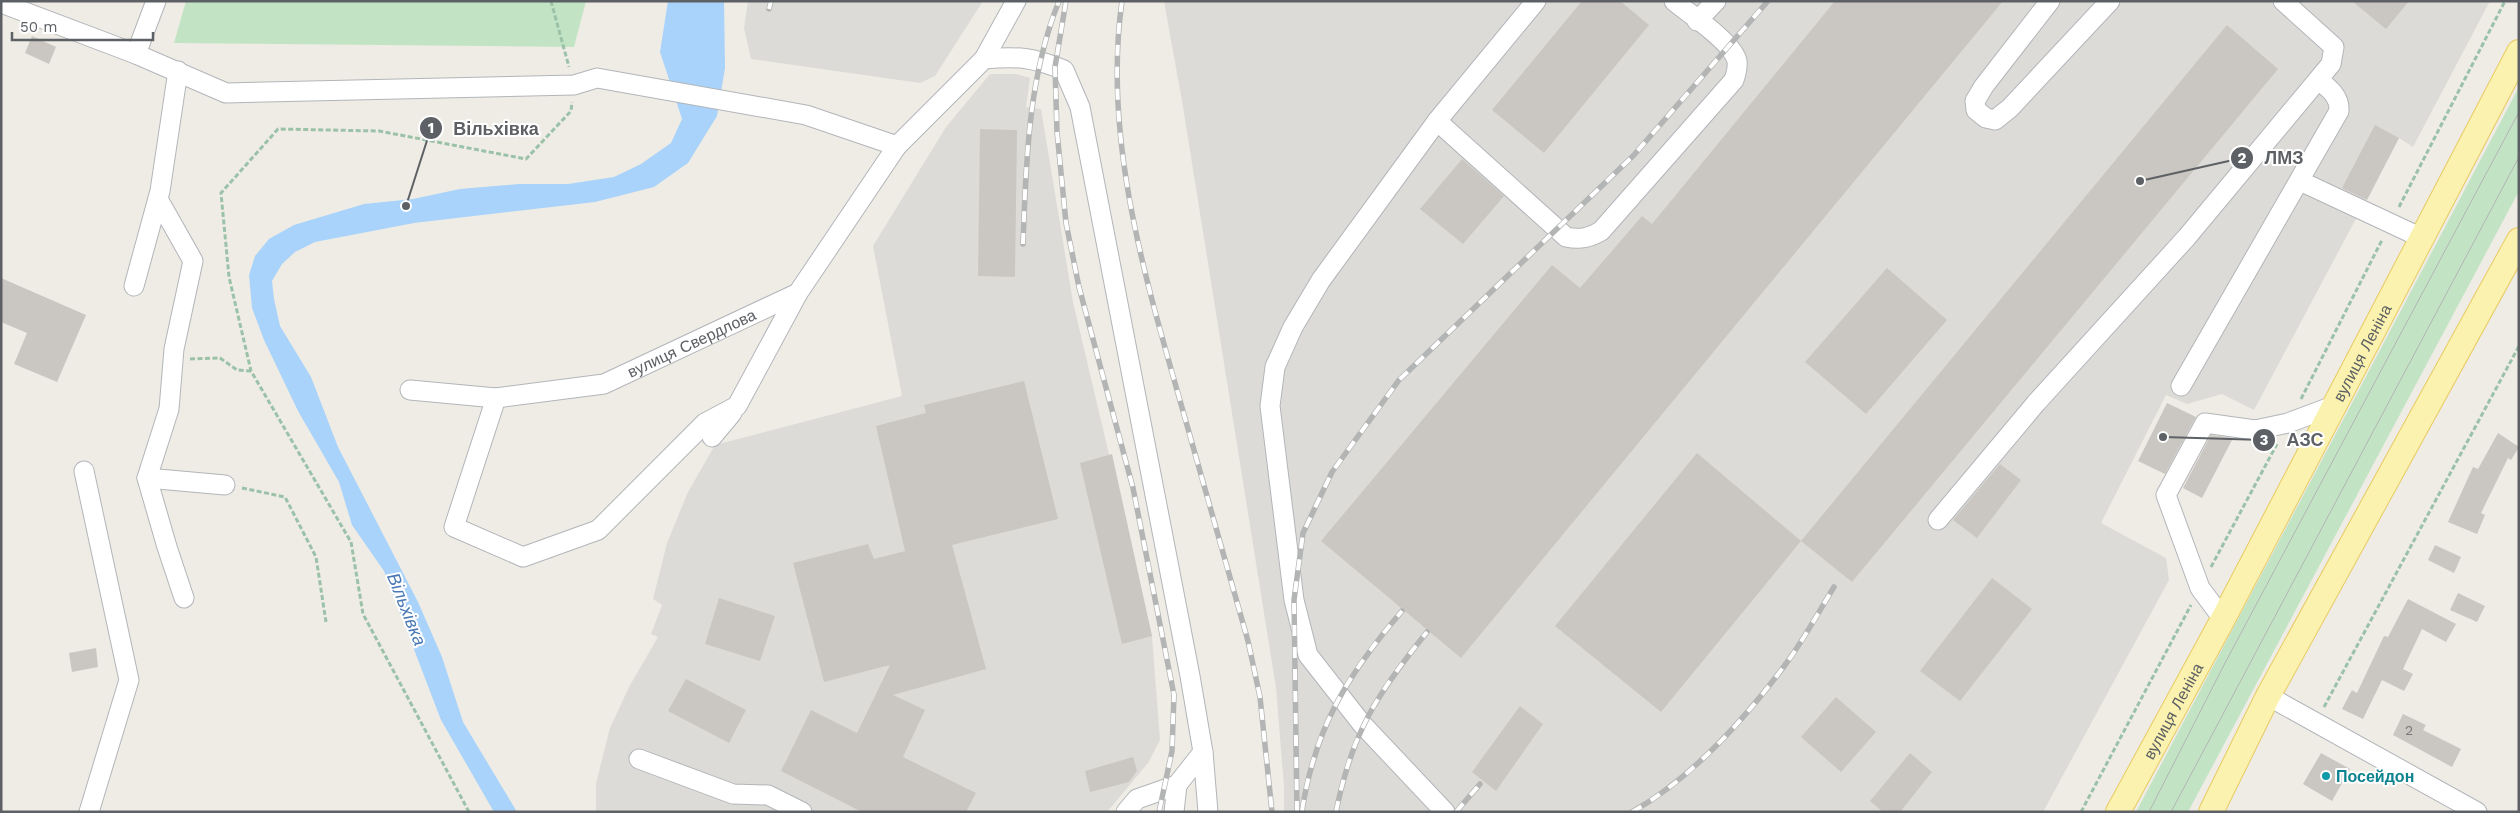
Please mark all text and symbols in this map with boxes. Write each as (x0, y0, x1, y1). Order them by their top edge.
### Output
scale bar (12, 10, 154, 42)
text: 50 m (20, 18, 57, 36)
callout: Вільхівка (419, 112, 549, 145)
text: Вільхівка (453, 118, 540, 139)
text: 1 (428, 119, 434, 137)
callout: ЛМЗ (2230, 142, 2314, 175)
text: ЛМЗ (2265, 147, 2303, 168)
text: 2 (2238, 149, 2247, 167)
street label: вулиця Леніна (2329, 301, 2395, 405)
street label: вулиця Свердлова (624, 305, 759, 381)
callout: АЗС (2251, 423, 2333, 456)
text: АЗС (2287, 429, 2323, 450)
text: 3 (2260, 431, 2269, 449)
water label: Вільхівка (383, 570, 431, 648)
street label: вулиця Леніна (2139, 659, 2207, 763)
house number: 2 (2405, 722, 2413, 738)
place label: Посейдон (2336, 767, 2414, 786)
marker: Посейдон (2320, 770, 2332, 782)

